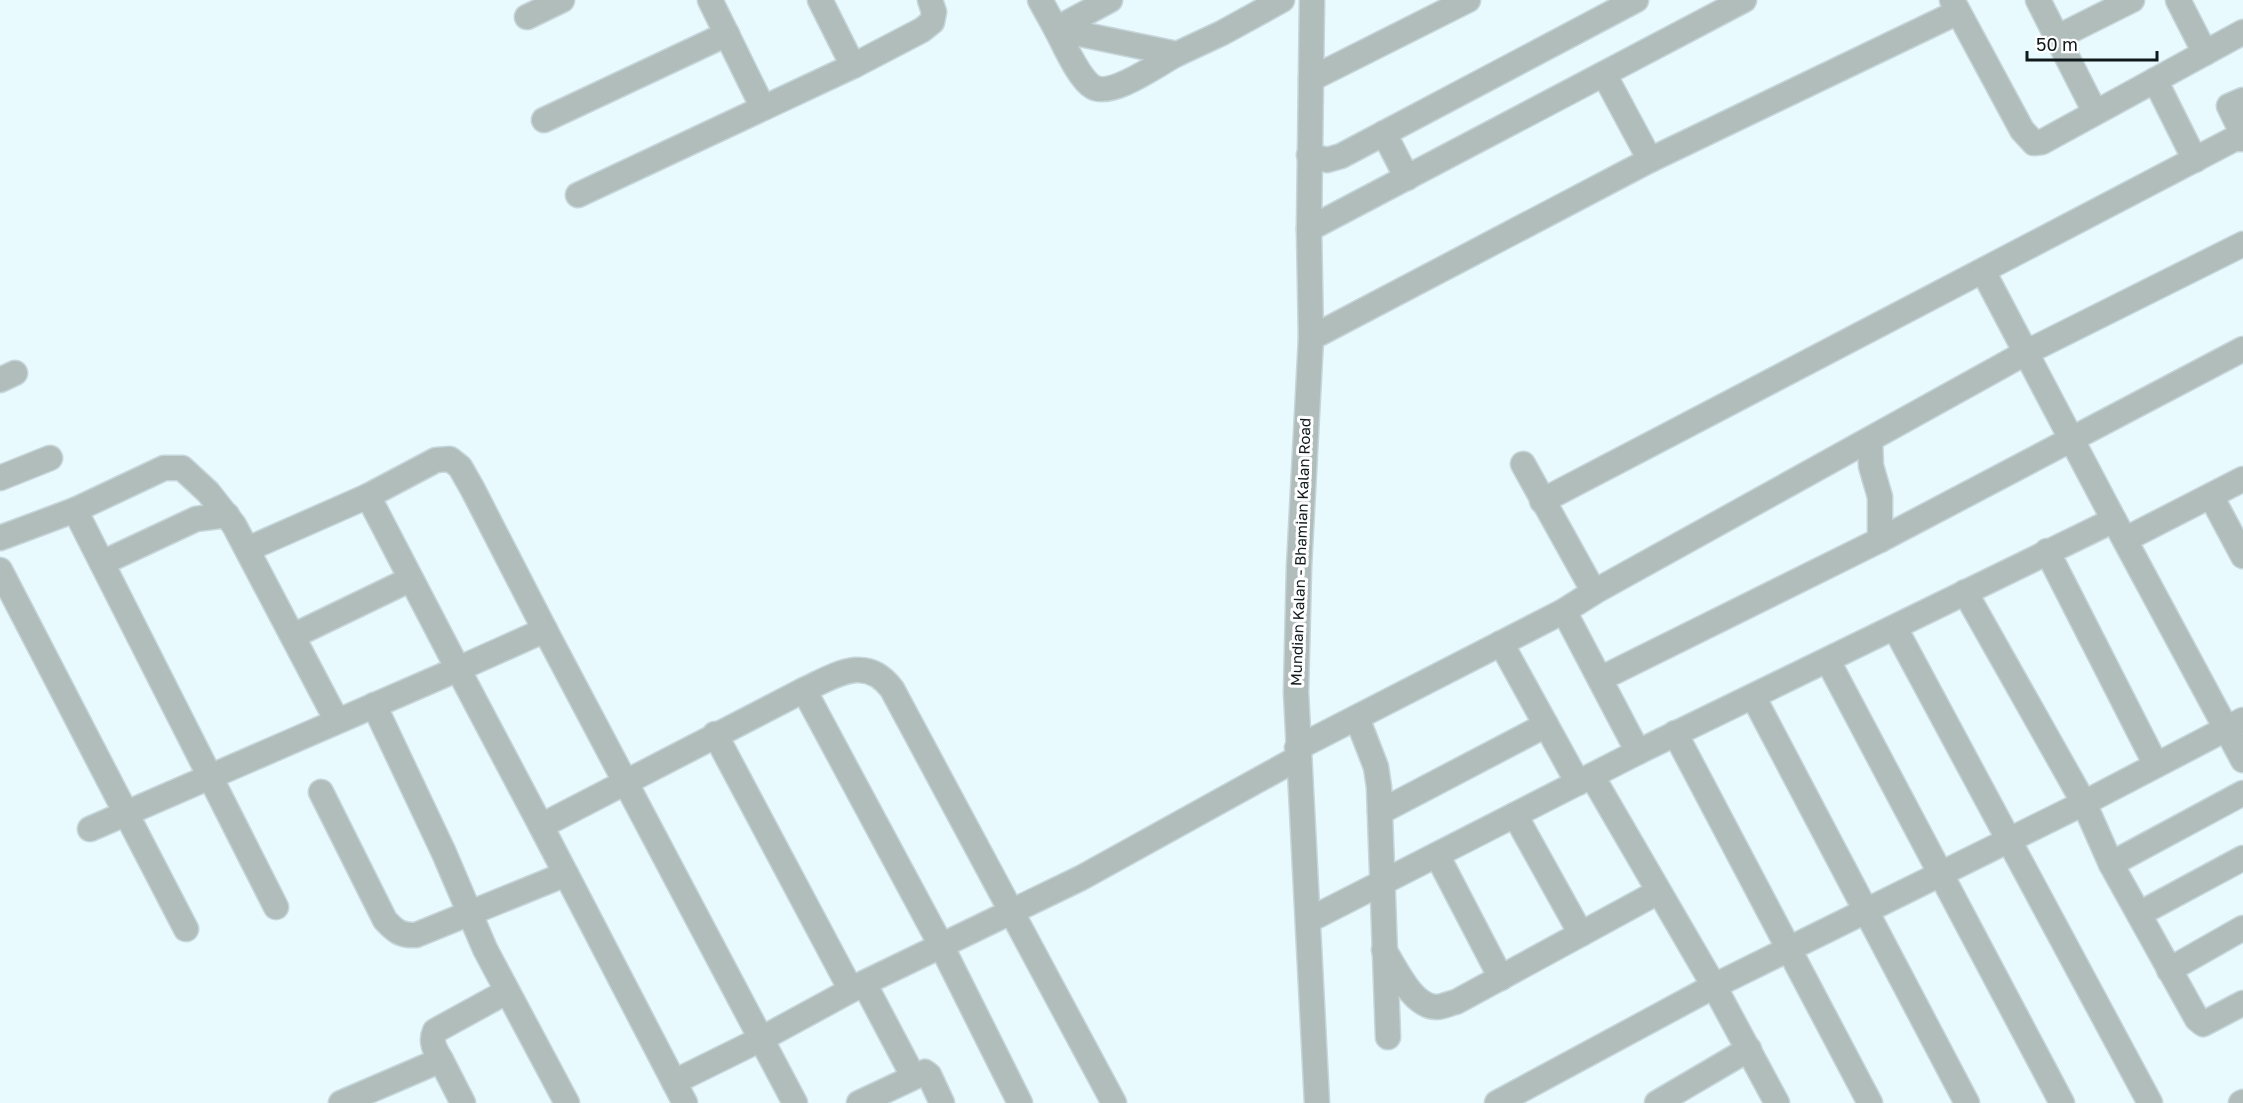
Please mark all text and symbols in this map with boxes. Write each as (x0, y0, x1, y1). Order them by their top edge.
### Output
scale bar (2027, 24, 2158, 62)
text: 50 m (2036, 33, 2078, 55)
street label: Mundian Kalan - Bhamian Kalan Road (1286, 418, 1314, 686)

